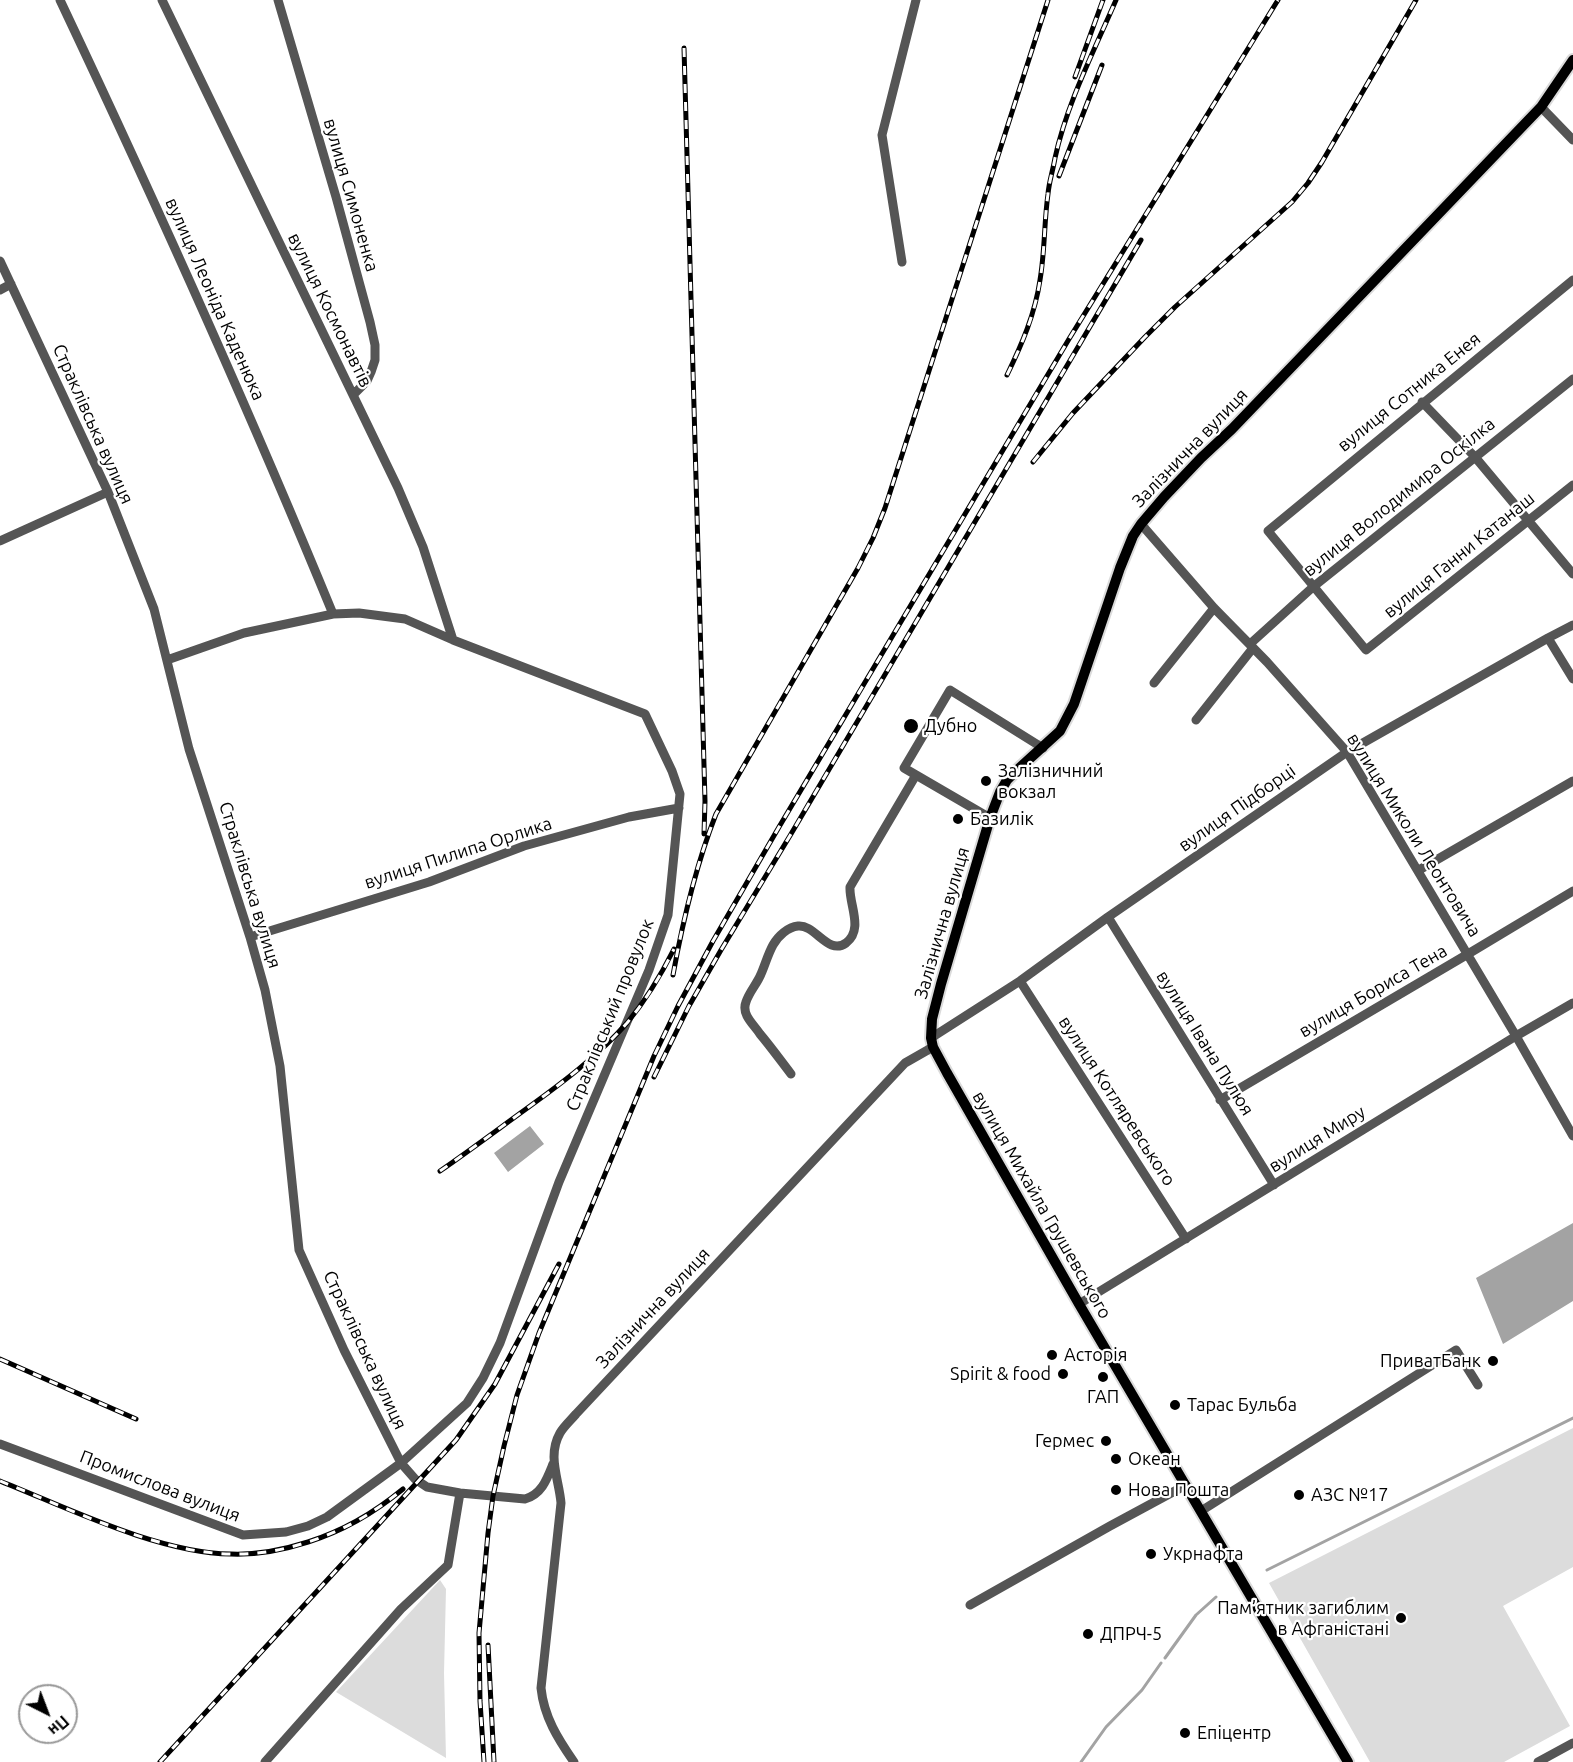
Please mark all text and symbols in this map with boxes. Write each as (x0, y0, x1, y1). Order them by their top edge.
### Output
street label: вулиця Симоненка (319, 116, 383, 274)
street label: вулиця Леоніда Каденюка (161, 194, 269, 404)
street label: вулиця Космонавтів (283, 229, 377, 391)
street label: вулиця Сотника Енея (1333, 328, 1485, 456)
street label: Страклівська вулиця (48, 341, 138, 507)
street label: Залізнична вулиця (1128, 384, 1252, 512)
street label: вулиця Володимира Оскілка (1299, 413, 1499, 581)
street label: вулиця Ганни Катанаш (1379, 487, 1539, 623)
place label: Дубно (924, 715, 977, 737)
marker: Дубно (902, 717, 920, 735)
street label: вулиця Миколи Леонтовича (1342, 729, 1486, 941)
place label: Залізничний вокзал (998, 760, 1103, 802)
street label: вулиця Підборці (1174, 760, 1300, 856)
marker: Залізничний вокзал (979, 774, 993, 788)
street label: Страклівська вулиця (214, 799, 286, 971)
place label: Базилік (970, 808, 1034, 830)
street label: вулиця Пилипа Орлика (362, 812, 554, 894)
marker: Базилік (951, 812, 965, 826)
street label: Залізнична вулиця (910, 845, 974, 1001)
street label: Страклівський провулок (562, 916, 658, 1114)
street label: вулиця Бориса Тена (1295, 940, 1451, 1042)
street label: вулиця Івана Пулюя (1152, 967, 1258, 1119)
street label: вулиця Котляревського (1054, 1012, 1180, 1190)
street label: вулиця Михайла Грушевського (968, 1087, 1116, 1323)
street label: вулиця Миру (1265, 1101, 1369, 1177)
street label: Залізнична вулиця (592, 1243, 714, 1373)
street label: Страклівська вулиця (319, 1267, 411, 1433)
place label: Асторія (1064, 1344, 1127, 1366)
marker: Асторія (1045, 1348, 1059, 1362)
place label: ПриватБанк (1380, 1350, 1481, 1372)
marker: ПриватБанк (1486, 1354, 1500, 1368)
place label: Spirit & food (950, 1363, 1051, 1385)
marker: Spirit & food (1056, 1367, 1070, 1381)
marker: ГАП (1096, 1370, 1110, 1384)
place label: ГАП (1087, 1386, 1119, 1408)
place label: Тарас Бульба (1187, 1394, 1297, 1416)
marker: Тарас Бульба (1168, 1398, 1182, 1412)
place label: Гермес (1035, 1430, 1094, 1452)
marker: Гермес (1099, 1434, 1113, 1448)
street label: Промислова вулиця (77, 1445, 243, 1527)
place label: Океан (1128, 1448, 1181, 1470)
marker: Океан (1109, 1452, 1123, 1466)
place label: Нова Пошта (1128, 1479, 1229, 1501)
marker: Нова Пошта (1109, 1483, 1123, 1497)
place label: АЗС №17 (1311, 1484, 1388, 1506)
marker: АЗС №17 (1292, 1488, 1306, 1502)
place label: Укрнафта (1163, 1543, 1243, 1565)
marker: Укрнафта (1144, 1547, 1158, 1561)
place label: Пам’ятник загиблим в Афганістані (1217, 1597, 1389, 1640)
marker: Пам’ятник загиблим в Афганістані (1394, 1611, 1408, 1625)
place label: ДПРЧ-5 (1100, 1623, 1162, 1645)
marker: ДПРЧ-5 (1081, 1627, 1095, 1641)
north arrow (18, 1684, 78, 1744)
text: Пн (45, 1712, 73, 1740)
place label: Епіцентр (1197, 1722, 1271, 1744)
marker: Епіцентр (1178, 1726, 1192, 1740)

